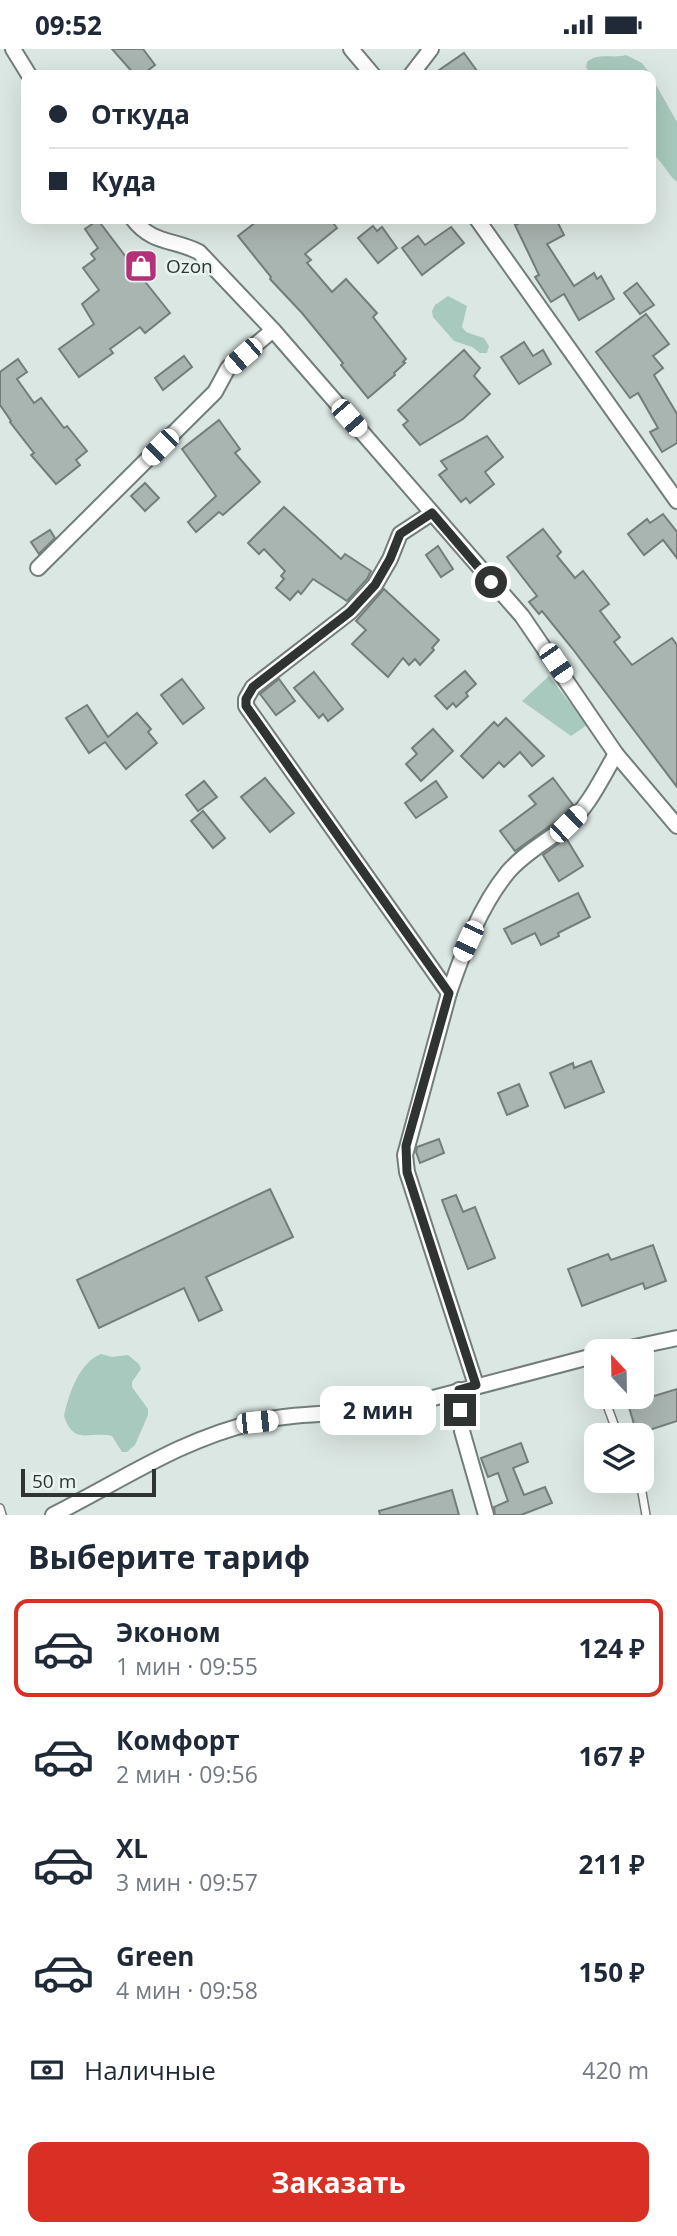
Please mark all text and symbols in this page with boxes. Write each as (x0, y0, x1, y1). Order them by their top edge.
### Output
text: 09:52 (35, 7, 102, 43)
text: Откуда (91, 96, 190, 132)
text: Куда (91, 163, 156, 199)
shop icon: Ozon (122, 247, 160, 285)
place label: Ozon (166, 253, 213, 279)
car (221, 334, 266, 378)
car (328, 395, 371, 441)
car (138, 425, 183, 469)
route start (475, 566, 507, 598)
car (536, 640, 577, 686)
car (546, 802, 591, 846)
car (450, 918, 487, 964)
north arrow (584, 1339, 654, 1409)
map controls (584, 1339, 654, 1493)
callout: 2 мин (320, 1385, 435, 1435)
text: 2 мин (343, 1394, 413, 1426)
route end (444, 1394, 476, 1426)
car (236, 1409, 279, 1435)
button: layers (584, 1423, 654, 1493)
scale bar (21, 1466, 156, 1498)
text: 50 m (32, 1468, 76, 1494)
text: Выберите тариф (28, 1535, 310, 1578)
text: Эконом (116, 1614, 221, 1650)
icon: car (32, 1617, 95, 1680)
text: 124 ₽ (579, 1630, 645, 1666)
text: 1 мин · 09:55 (116, 1650, 258, 1682)
text: Комфорт (116, 1722, 240, 1758)
icon: car (32, 1725, 95, 1788)
text: 167 ₽ (579, 1738, 645, 1774)
text: 2 мин · 09:56 (116, 1758, 258, 1790)
text: XL (116, 1830, 148, 1866)
icon: car (32, 1833, 95, 1896)
text: 211 ₽ (579, 1846, 645, 1882)
text: 3 мин · 09:57 (116, 1866, 258, 1898)
text: Green (116, 1938, 194, 1974)
icon: car (32, 1941, 95, 2004)
text: 150 ₽ (579, 1954, 645, 1990)
text: 4 мин · 09:58 (116, 1974, 258, 2006)
icon: cash (28, 2051, 66, 2089)
text: Наличные (84, 2052, 216, 2088)
text: 420 m (582, 2054, 649, 2086)
button: Заказать (28, 2142, 649, 2222)

